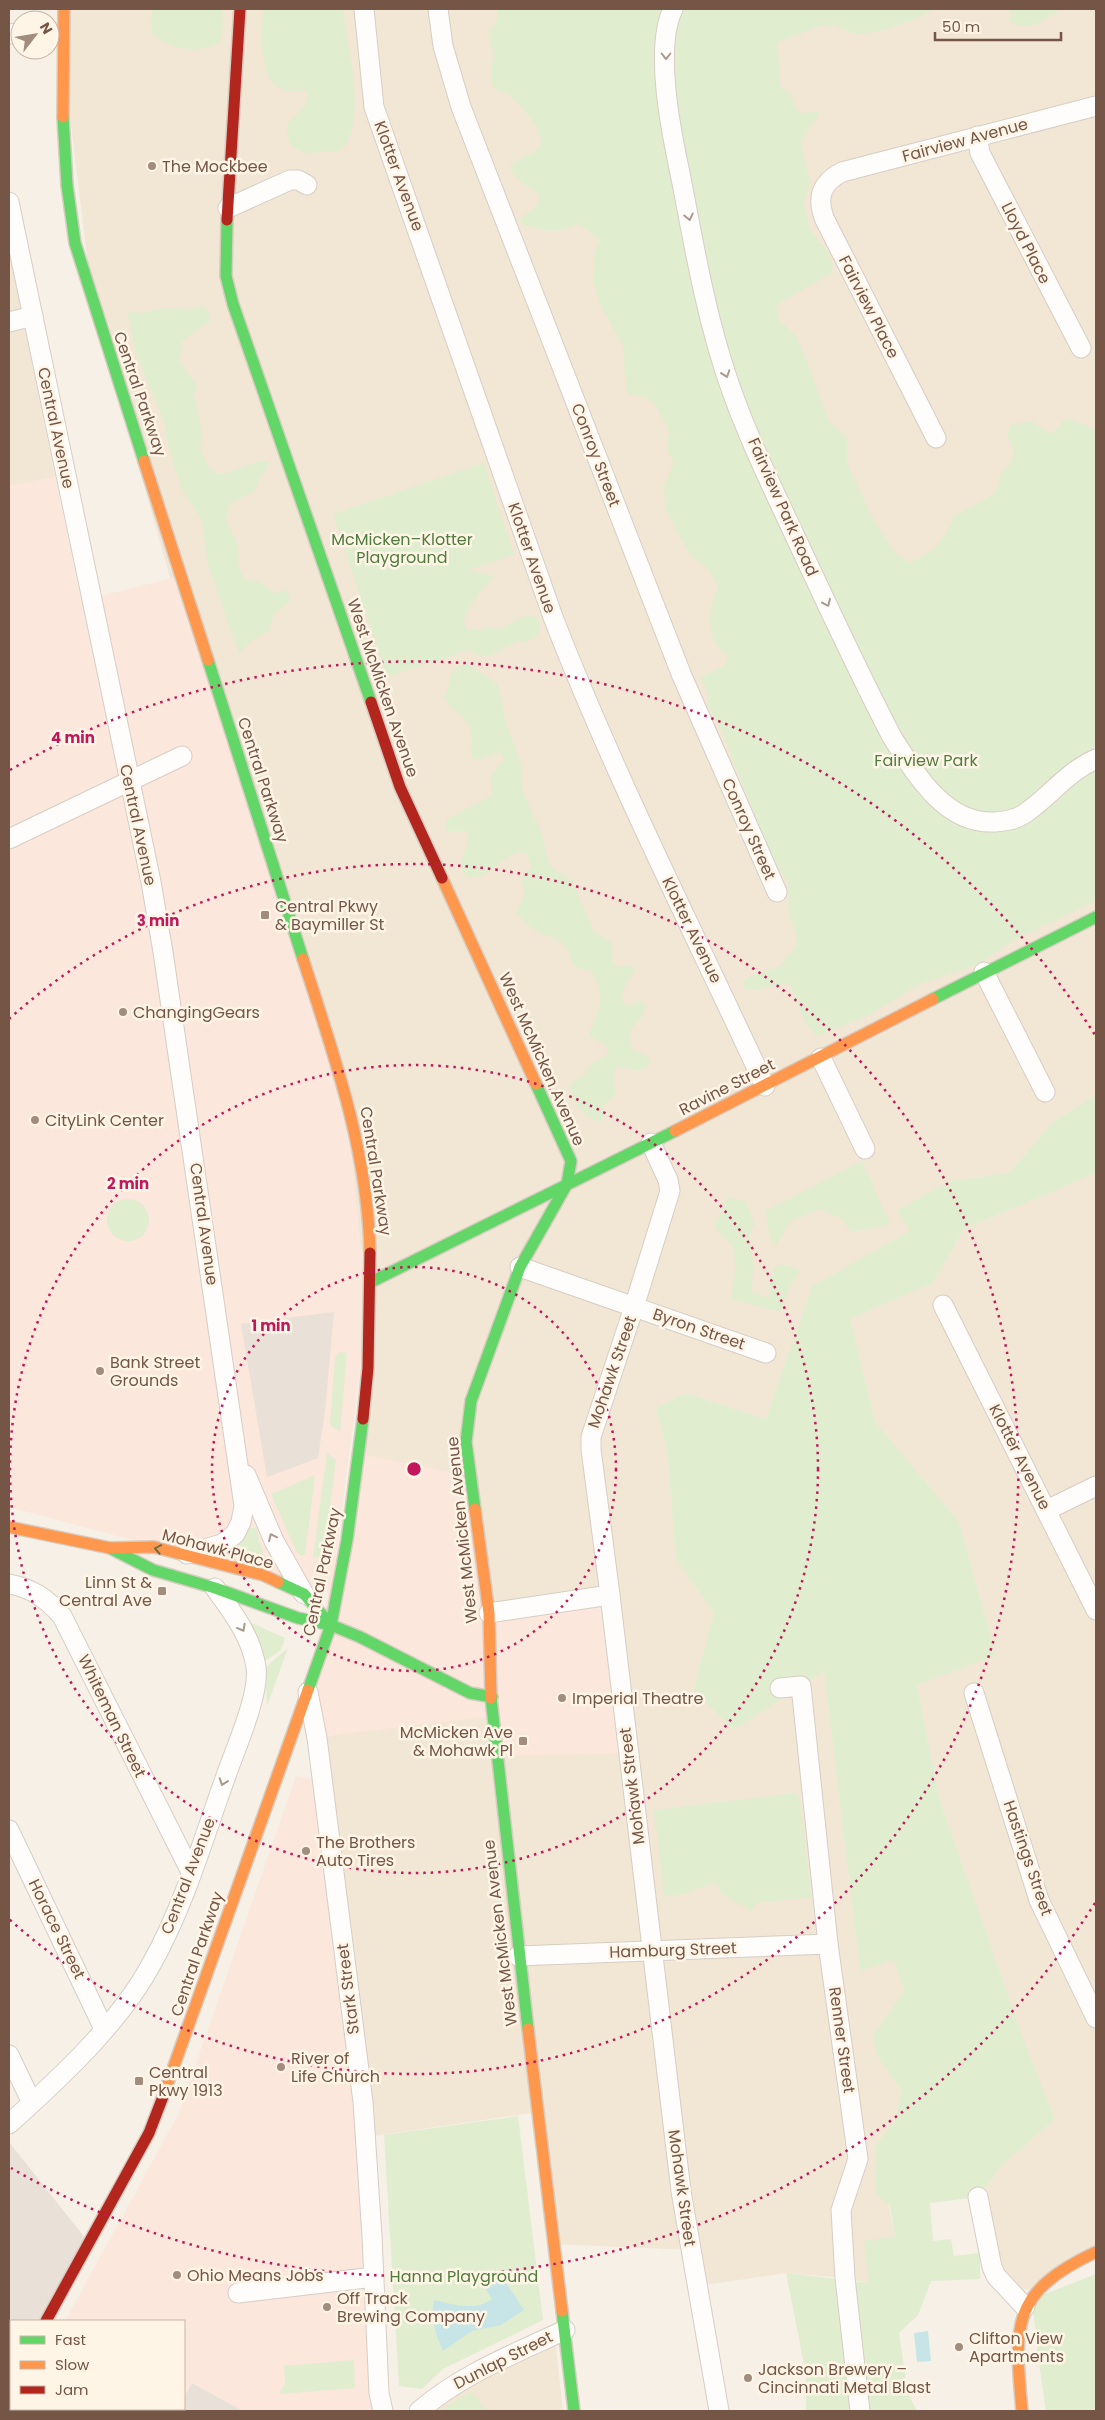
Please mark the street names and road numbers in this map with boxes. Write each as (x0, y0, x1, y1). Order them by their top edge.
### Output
street label: Fairview Avenue (900, 112, 1030, 168)
street label: Klotter Avenue (368, 118, 430, 234)
street label: Lloyd Place (996, 198, 1056, 288)
street label: Fairview Place (833, 252, 905, 362)
street label: Central Parkway (108, 329, 172, 459)
street label: Central Avenue (32, 365, 80, 491)
street label: Conroy Street (566, 400, 626, 510)
street label: Fairview Park Road (742, 434, 824, 580)
street label: Klotter Avenue (502, 500, 562, 616)
street label: West McMicken Avenue (342, 596, 424, 781)
street label: Central Parkway (232, 714, 294, 846)
street label: Central Avenue (114, 762, 162, 888)
street label: Conroy Street (716, 774, 782, 884)
street label: Klotter Avenue (656, 873, 728, 987)
street label: West McMicken Avenue (493, 969, 591, 1149)
street label: Ravine Street (675, 1053, 779, 1121)
street label: Central Parkway (354, 1105, 398, 1237)
street label: Central Avenue (184, 1161, 224, 1287)
street label: Byron Street (650, 1302, 748, 1356)
street label: Mohawk Street (582, 1313, 642, 1431)
street label: Klotter Avenue (984, 1400, 1057, 1514)
street label: West McMicken Avenue (441, 1435, 483, 1625)
street label: Central Parkway (297, 1506, 347, 1638)
street label: Mohawk Place (160, 1523, 276, 1575)
street label: Whiteman Street (72, 1651, 152, 1782)
street label: Mohawk Street (613, 1726, 651, 1846)
street label: Hastings Street (998, 1797, 1059, 1919)
street label: Central Avenue (155, 1814, 221, 1938)
street label: West McMicken Avenue (477, 1838, 523, 2028)
street label: Horace Street (23, 1875, 91, 1983)
street label: Central Parkway (165, 1889, 229, 2019)
street label: Hamburg Street (609, 1936, 737, 1964)
street label: Stark Street (331, 1942, 365, 2036)
street label: Renner Street (823, 1985, 861, 2095)
street label: Mohawk Street (662, 2128, 702, 2248)
street label: Dunlap Street (449, 2325, 557, 2395)

